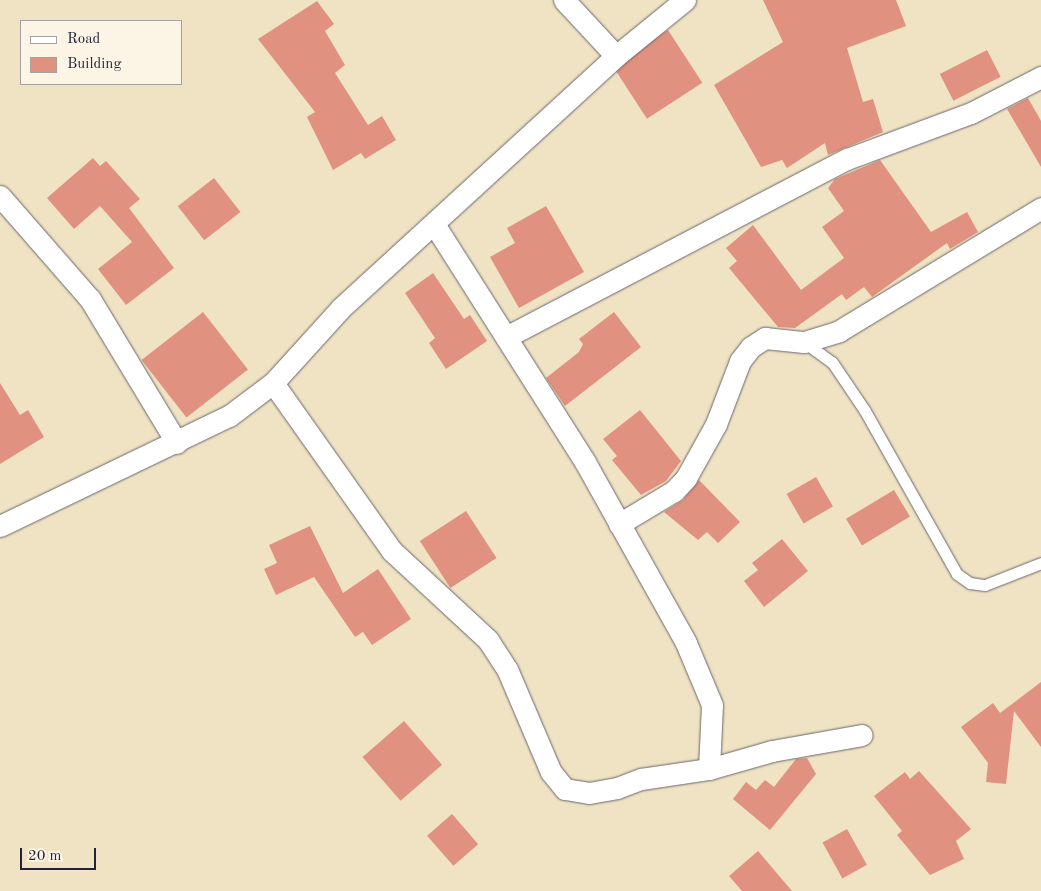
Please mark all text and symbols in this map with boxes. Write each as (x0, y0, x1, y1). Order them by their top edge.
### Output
legend (20, 20, 182, 85)
text: Road (67, 32, 100, 47)
text: Building (67, 57, 122, 72)
scale bar (22, 838, 99, 870)
text: 20 m (28, 849, 62, 864)

